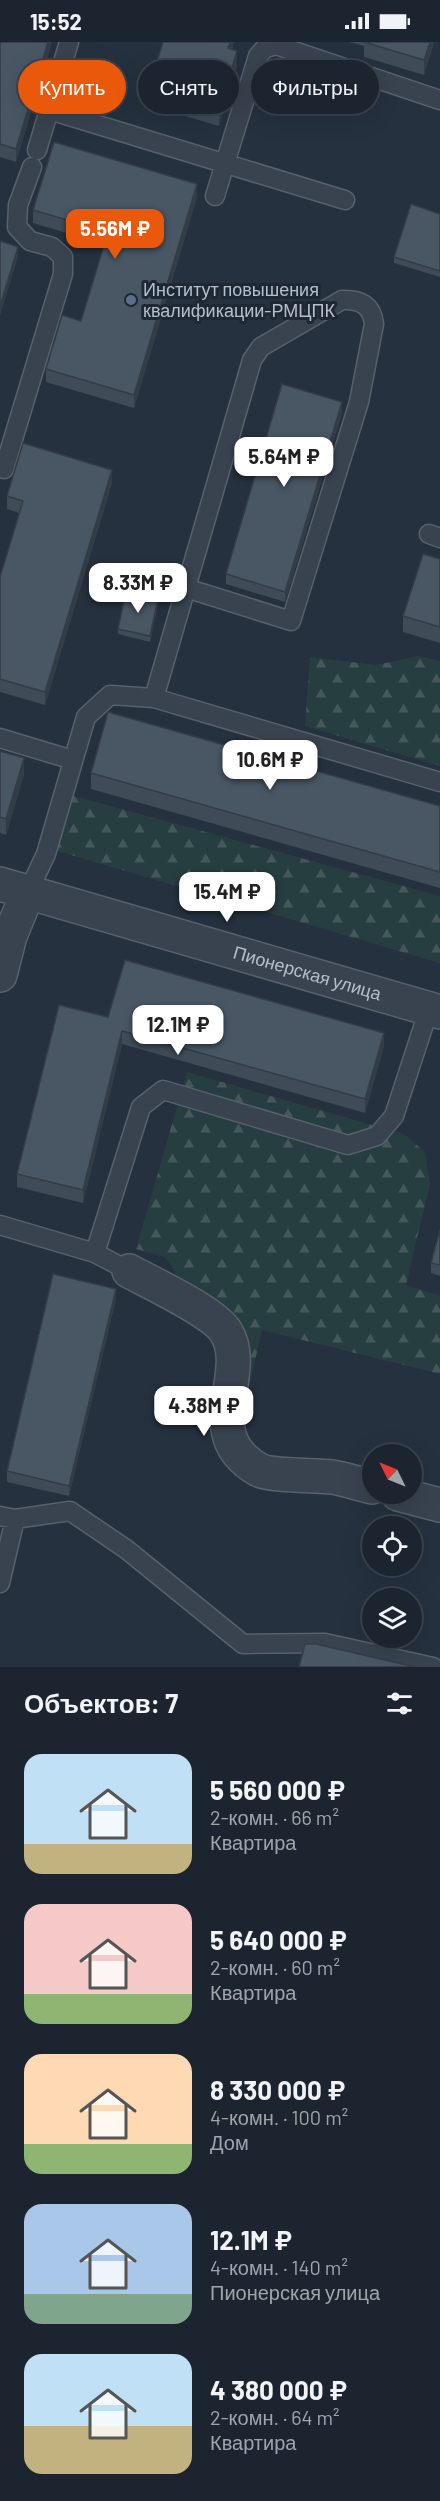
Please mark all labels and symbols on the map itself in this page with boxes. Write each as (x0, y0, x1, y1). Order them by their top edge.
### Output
pin: 5.56M ₽ (60, 209, 170, 260)
place label: Институт повышения квалификации-РМЦПК (143, 278, 336, 321)
marker: Институт повышения квалификации-РМЦПК (124, 293, 138, 307)
pin: 5.64M ₽ (229, 437, 339, 488)
pin: 8.33M ₽ (83, 563, 193, 614)
pin: 10.6M ₽ (215, 740, 325, 791)
pin: 15.4M ₽ (172, 872, 282, 923)
street label: Пионерская улица (231, 940, 385, 1005)
pin: 12.1M ₽ (123, 1005, 233, 1056)
pin: 4.38M ₽ (149, 1386, 259, 1437)
north arrow (362, 1444, 422, 1504)

